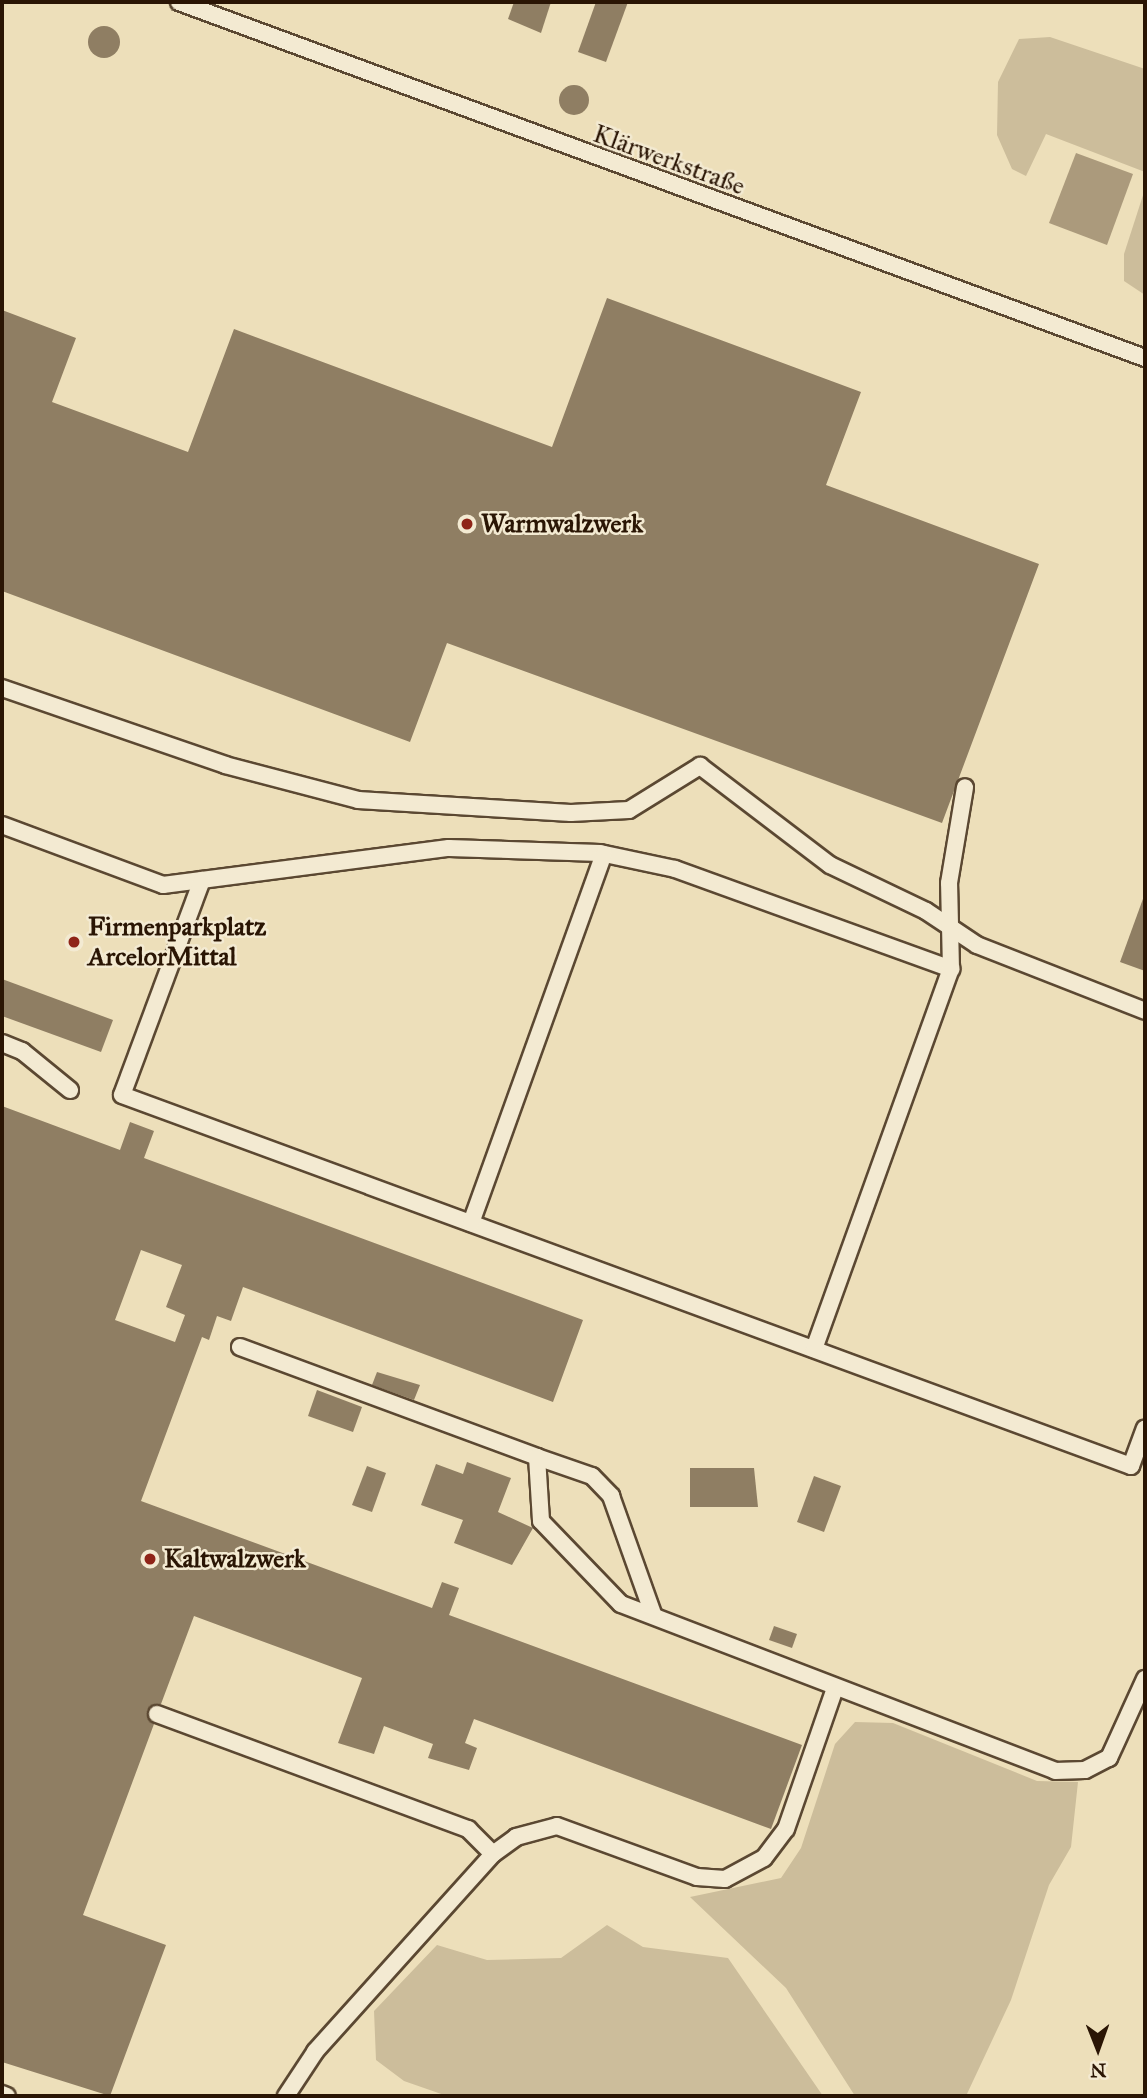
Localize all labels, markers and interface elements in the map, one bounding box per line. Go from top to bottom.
street label: Klärwerkstraße [589,118,749,202]
place label: Warmwalzwerk [481,508,643,540]
marker: Warmwalzwerk [459,516,475,532]
place label: Firmenparkplatz ArcelorMittal [88,911,266,972]
marker: Firmenparkplatz ArcelorMittal [66,934,82,950]
place label: Kaltwalzwerk [164,1543,306,1575]
marker: Kaltwalzwerk [142,1551,158,1567]
north arrow [1063,2014,1133,2084]
text: N [1090,2059,1107,2082]

